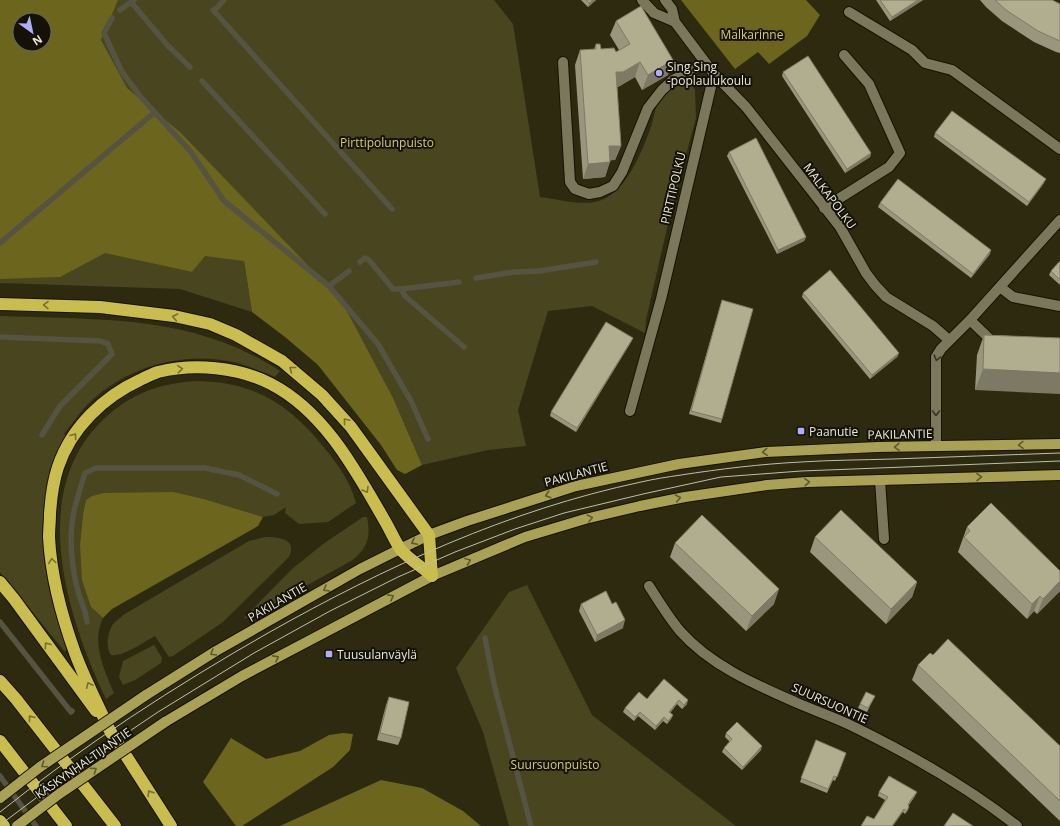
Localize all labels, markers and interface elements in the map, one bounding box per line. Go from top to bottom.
north arrow [12,12,52,52]
park label: Malkarinne [721,26,784,43]
text: N [30,32,46,50]
place label: Sing Sing -poplaulukoulu [667,58,751,89]
marker: Sing Sing -poplaulukoulu [654,68,664,78]
park label: Pirttipolunpuisto [340,134,434,151]
street label: PIRTTIPOLKU [656,150,690,226]
street label: MALKAPOLKU [800,160,860,232]
one-way arrow [43,301,49,310]
one-way arrow [172,313,178,321]
one-way arrow [934,355,942,362]
one-way arrow [177,364,183,373]
one-way arrow [290,367,297,374]
one-way arrow [932,410,940,416]
one-way arrow [343,418,350,426]
place label: Paanutie [809,423,859,440]
street label: PAKILANTIE [867,425,933,443]
marker: Paanutie [796,426,806,436]
one-way arrow [69,433,76,440]
one-way arrow [1018,441,1024,449]
one-way arrow [894,443,900,451]
one-way arrow [762,448,768,457]
street label: PAKILANTIE [542,457,610,491]
one-way arrow [976,473,982,481]
one-way arrow [804,478,810,486]
one-way arrow [362,486,369,493]
one-way arrow [544,490,551,499]
one-way arrow [675,495,681,503]
one-way arrow [587,514,594,523]
one-way arrow [411,537,419,545]
one-way arrow [464,557,471,565]
one-way arrow [48,558,57,564]
street label: PAKILANTIE [245,578,309,626]
one-way arrow [323,584,330,591]
one-way arrow [387,594,394,602]
one-way arrow [45,642,52,649]
place label: Tuusulanväylä [337,646,417,663]
one-way arrow [210,648,217,656]
marker: Tuusulanväylä [324,649,334,659]
one-way arrow [272,655,279,663]
street label: SUURSUONTIE [789,679,871,727]
one-way arrow [86,681,94,689]
one-way arrow [29,715,36,722]
street label: KÄSKYNHALTIJANTIE [32,723,134,803]
park label: Suursuonpuisto [511,756,599,773]
one-way arrow [41,760,48,768]
one-way arrow [89,768,96,775]
one-way arrow [147,790,154,797]

